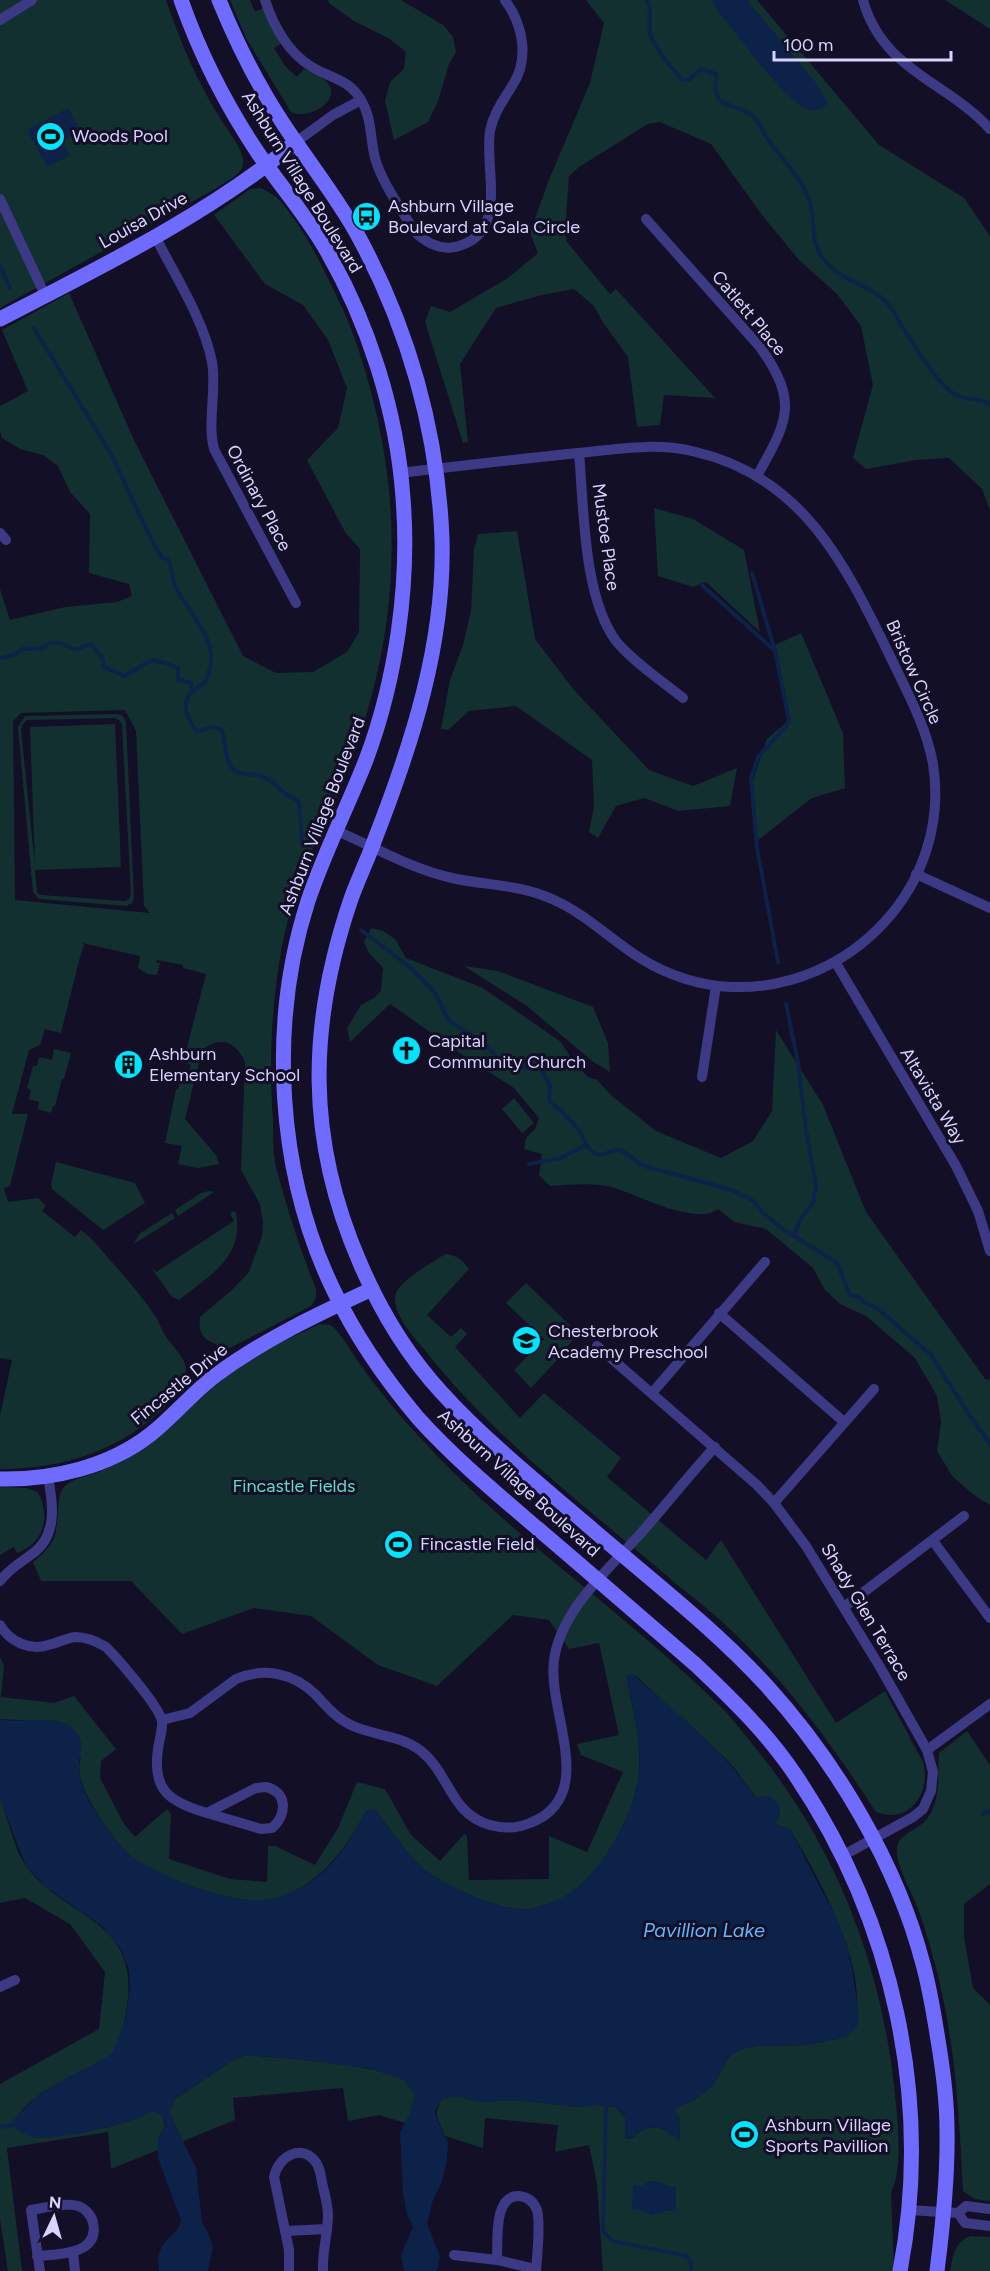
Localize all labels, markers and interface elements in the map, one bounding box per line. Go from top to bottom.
scale bar [774,24,951,62]
text: 100 m [783,34,833,56]
street label: Ashburn Village Boulevard [237,87,367,277]
sports icon: Woods Pool [35,120,67,152]
place label: Woods Pool [72,125,168,147]
street label: Louisa Drive [95,187,191,253]
place label: Ashburn Village Boulevard at Gala Circle [388,195,580,238]
bus stop icon: Ashburn Village Boulevard at Gala Circle [351,200,383,232]
street label: Catlett Place [707,266,791,360]
street label: Ordinary Place [222,441,296,555]
street label: Mustoe Place [588,482,624,592]
street label: Bristow Circle [881,616,947,728]
street label: Ashburn Village Boulevard [274,714,370,918]
place label: Capital Community Church [428,1030,586,1073]
church icon: Capital Community Church [391,1035,423,1067]
place label: Ashburn Elementary School [149,1043,300,1086]
street label: Altavista Way [895,1043,971,1149]
building icon: Ashburn Elementary School [112,1048,144,1080]
place label: Chesterbrook Academy Preschool [548,1320,708,1363]
school or university icon: Chesterbrook Academy Preschool [511,1325,543,1357]
street label: Fincastle Drive [126,1338,232,1430]
street label: Ashburn Village Boulevard [433,1404,605,1562]
park label: Fincastle Fields [232,1475,356,1497]
sports icon: Fincastle Field [383,1528,415,1560]
place label: Fincastle Field [420,1533,535,1555]
street label: Shady Glen Terrace [816,1539,916,1685]
water label: Pavillion Lake [643,1918,765,1942]
place label: Ashburn Village Sports Pavillion [765,2114,891,2157]
sports icon: Ashburn Village Sports Pavillion [728,2119,760,2151]
north arrow [24,2187,84,2247]
text: N [48,2193,62,2213]

